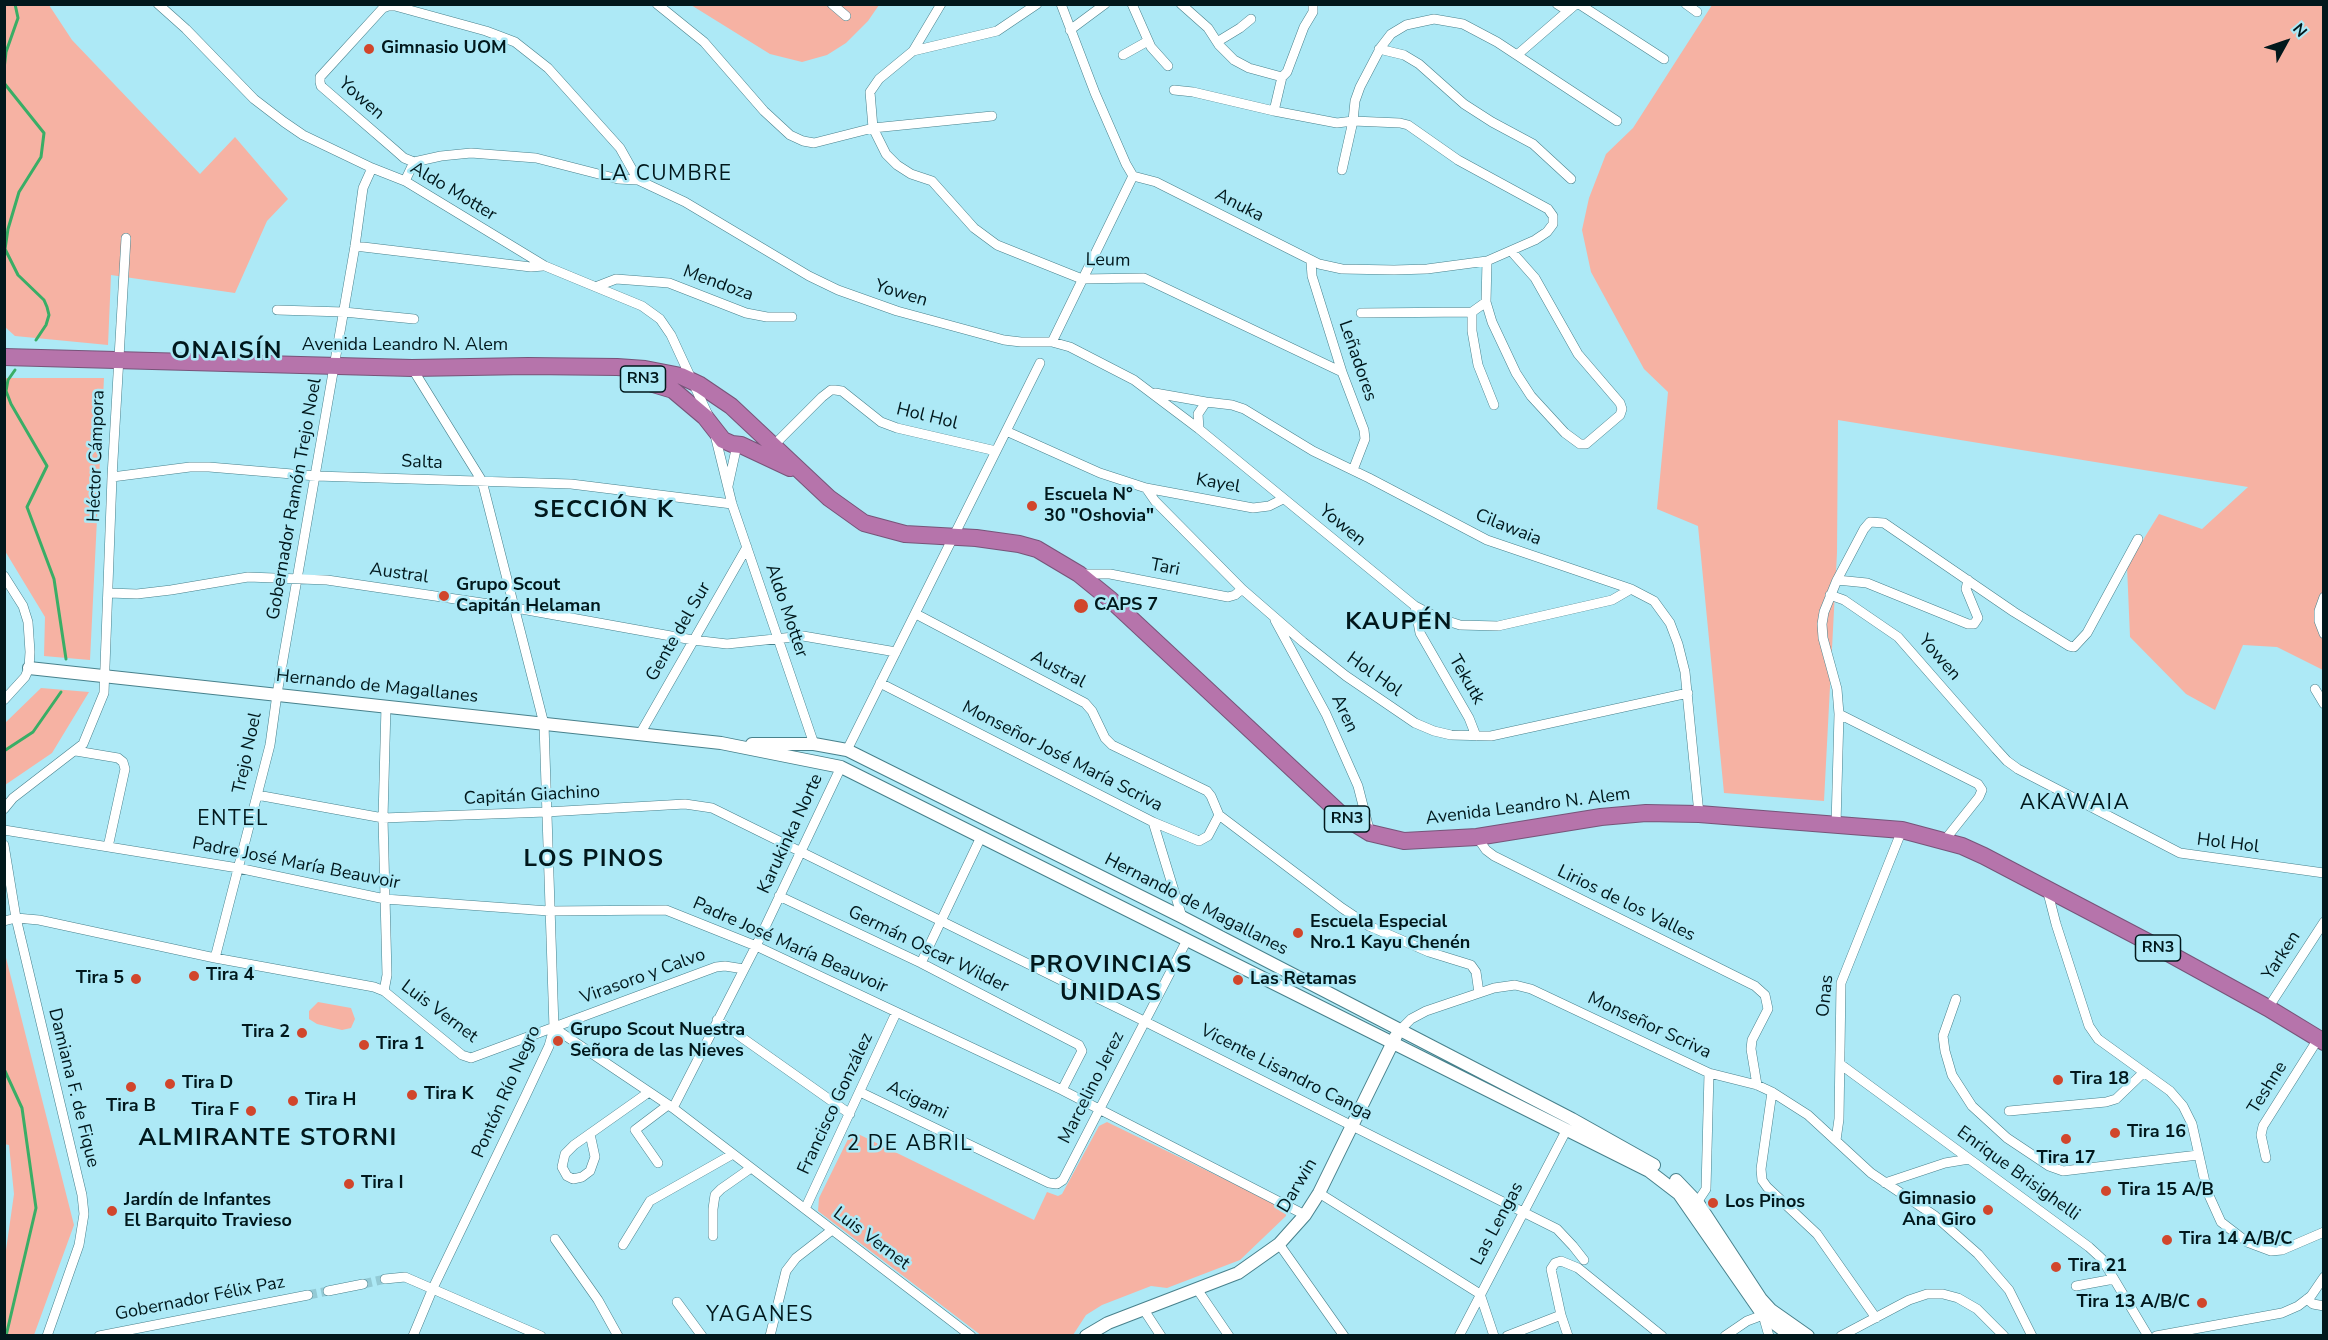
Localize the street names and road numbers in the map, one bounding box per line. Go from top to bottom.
street label: Yowen [334,73,388,125]
street label: Aldo Motter [406,158,500,226]
street label: Anuka [1211,185,1267,227]
street label: Leum [1085,250,1131,272]
street label: Mendoza [680,261,756,307]
street label: Yowen [872,276,930,312]
street label: Leñadores [1333,318,1381,404]
street label: Avenida Leandro N. Alem [302,335,508,357]
road number: RN3 [620,366,666,392]
street label: Gobernador Ramón Trejo Noel [263,376,327,622]
street label: Héctor Cámpora [84,390,110,522]
street label: Hol Hol [894,399,960,435]
street label: Salta [401,451,443,475]
street label: Kayel [1194,469,1242,499]
street label: Yowen [1314,501,1370,551]
street label: Cilawaia [1472,505,1544,551]
street label: Tari [1148,555,1182,581]
street label: Austral [368,559,430,589]
street label: Aldo Motter [760,562,812,660]
street label: Gente del Sur [642,579,716,685]
street label: Yowen [1913,631,1965,685]
street label: Austral [1027,647,1089,693]
street label: Hol Hol [1342,648,1406,702]
street label: Tekutk [1443,651,1489,709]
street label: Hernando de Magallanes [275,666,479,708]
street label: Aren [1326,692,1362,736]
street label: Monseñor José María Scriva [958,697,1166,817]
street label: Trejo Noel [229,710,267,796]
street label: Karukinka Norte [754,771,828,897]
street label: Capitán Giachino [463,782,601,810]
street label: Avenida Leandro N. Alem [1424,784,1632,830]
road number: RN3 [1324,806,1370,832]
street label: Hol Hol [2196,829,2260,859]
street label: Padre José María Beauvoir [190,833,402,895]
street label: Hernando de Magallanes [1101,849,1291,961]
street label: Lirios de los Valles [1553,861,1699,947]
street label: Padre José María Beauvoir [689,893,891,999]
street label: Germán Oscar Wilder [844,902,1012,998]
street label: Yarken [2258,928,2306,984]
road number: RN3 [2136,935,2180,961]
street label: Virasoro y Calvo [577,944,709,1010]
street label: Onas [1813,974,1839,1018]
street label: Luis Vernet [396,976,482,1048]
street label: Monseñor Scriva [1584,988,1714,1064]
street label: Damiana F. de Fique [43,1006,103,1170]
street label: Vicente Lisandro Canga [1196,1020,1376,1126]
street label: Pontón Río Negro [468,1022,546,1162]
street label: Marcelino Jerez [1054,1028,1130,1148]
street label: Francisco González [794,1030,878,1178]
street label: Teshne [2244,1058,2292,1118]
street label: Acigami [883,1077,951,1125]
street label: Enrique Brisighelli [1952,1122,2084,1226]
street label: Darwin [1273,1155,1323,1217]
street label: Las Lengas [1467,1179,1529,1269]
street label: Luis Vernet [828,1203,914,1275]
street label: Gobernador Félix Paz [113,1272,287,1326]

